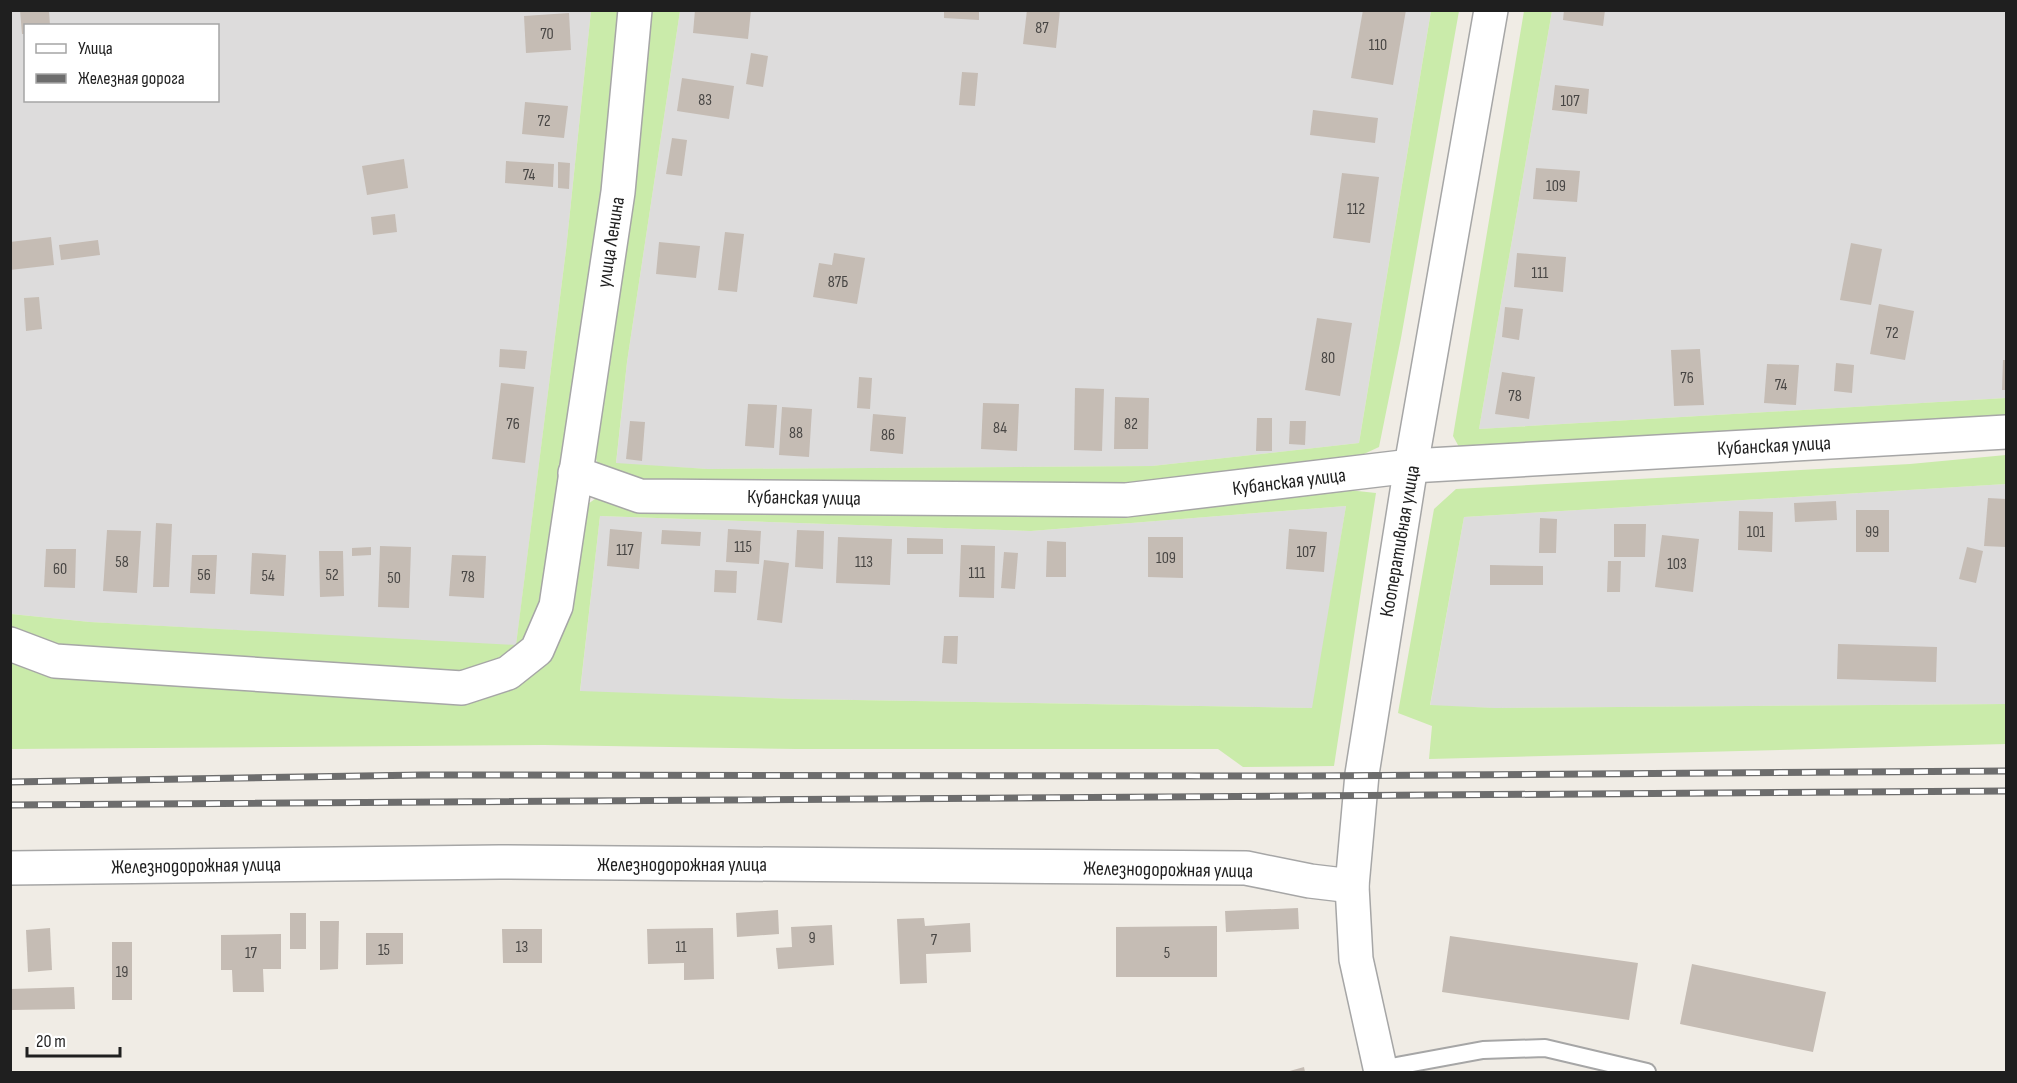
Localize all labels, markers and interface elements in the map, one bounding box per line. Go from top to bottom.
house number: 87 [1035,19,1049,38]
legend [24,24,219,102]
house number: 70 [540,25,554,44]
house number: 110 [1369,36,1387,55]
text: Улица [78,38,113,59]
text: Железная дорога [78,68,185,89]
house number: 83 [698,91,712,110]
house number: 107 [1560,92,1580,111]
house number: 72 [538,112,550,131]
house number: 74 [523,166,535,185]
house number: 109 [1546,177,1566,196]
street label: улица Ленина [592,195,630,289]
house number: 112 [1347,200,1365,219]
house number: 111 [1532,264,1549,283]
house number: 87Б [828,273,848,292]
house number: 72 [1886,324,1898,343]
house number: 80 [1321,349,1335,368]
house number: 76 [1680,369,1694,388]
house number: 74 [1775,376,1787,395]
house number: 78 [1508,387,1522,406]
house number: 76 [506,415,520,434]
house number: 82 [1124,415,1138,434]
house number: 84 [993,419,1007,438]
house number: 88 [789,424,803,443]
house number: 86 [881,426,895,445]
street label: Кубанская улица [1717,431,1832,461]
street label: Кубанская улица [1231,463,1347,501]
street label: Кооперативная улица [1375,463,1425,619]
street label: Кубанская улица [747,485,861,511]
house number: 101 [1747,523,1766,542]
house number: 99 [1865,523,1879,542]
house number: 115 [734,538,752,557]
house number: 117 [616,541,634,560]
house number: 107 [1296,543,1316,562]
house number: 109 [1156,549,1176,568]
house number: 58 [115,553,129,572]
house number: 113 [855,553,873,572]
house number: 103 [1667,555,1687,574]
house number: 60 [53,560,67,579]
house number: 111 [969,564,986,583]
house number: 56 [197,566,211,585]
house number: 52 [325,566,339,585]
house number: 54 [261,567,275,586]
house number: 78 [461,568,475,587]
house number: 50 [387,569,401,588]
street label: Железнодорожная улица [111,853,281,879]
street label: Железнодорожная улица [597,853,767,877]
street label: Железнодорожная улица [1083,857,1253,883]
house number: 9 [808,929,816,948]
house number: 7 [931,931,938,950]
house number: 13 [516,938,528,957]
house number: 11 [675,938,687,957]
house number: 15 [378,941,390,960]
house number: 17 [245,944,258,963]
house number: 5 [1164,944,1170,963]
house number: 19 [116,963,128,982]
scale bar [27,1020,120,1058]
text: 20 m [36,1031,66,1052]

